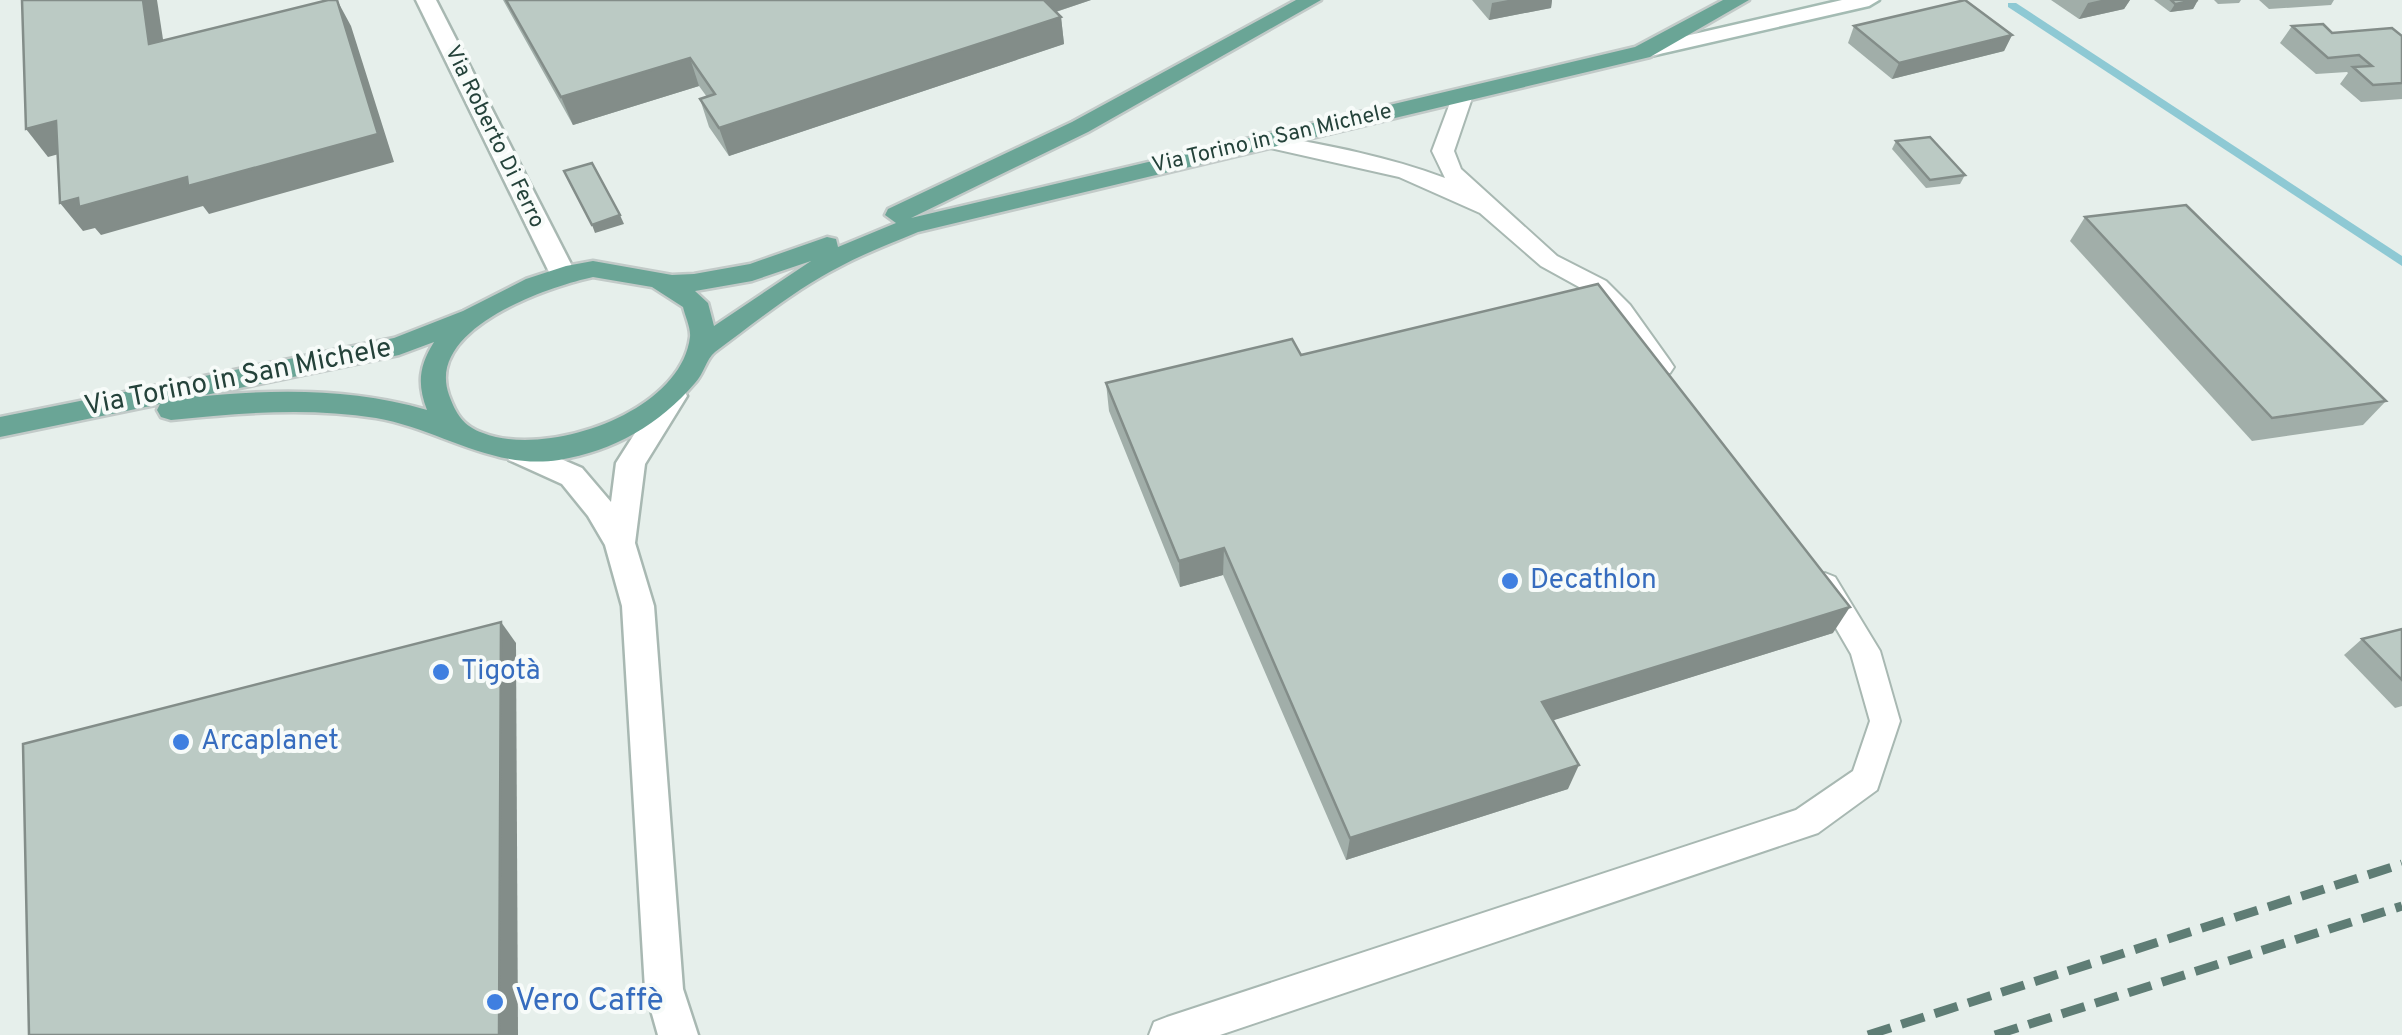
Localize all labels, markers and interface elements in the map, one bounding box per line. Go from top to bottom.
street label: Via Roberto Di Ferro [438,41,550,233]
street label: Via Torino in San Michele [1150,98,1394,180]
street label: Via Torino in San Michele [81,331,395,425]
place label: Decathlon [1530,563,1657,599]
marker: Decathlon [1499,570,1521,592]
place label: Tigotà [461,654,540,690]
marker: Tigotà [430,661,452,683]
place label: Arcaplanet [201,724,339,760]
marker: Arcaplanet [170,731,192,753]
place label: Vero Caffè [515,982,664,1022]
marker: Vero Caffè [484,991,506,1013]

